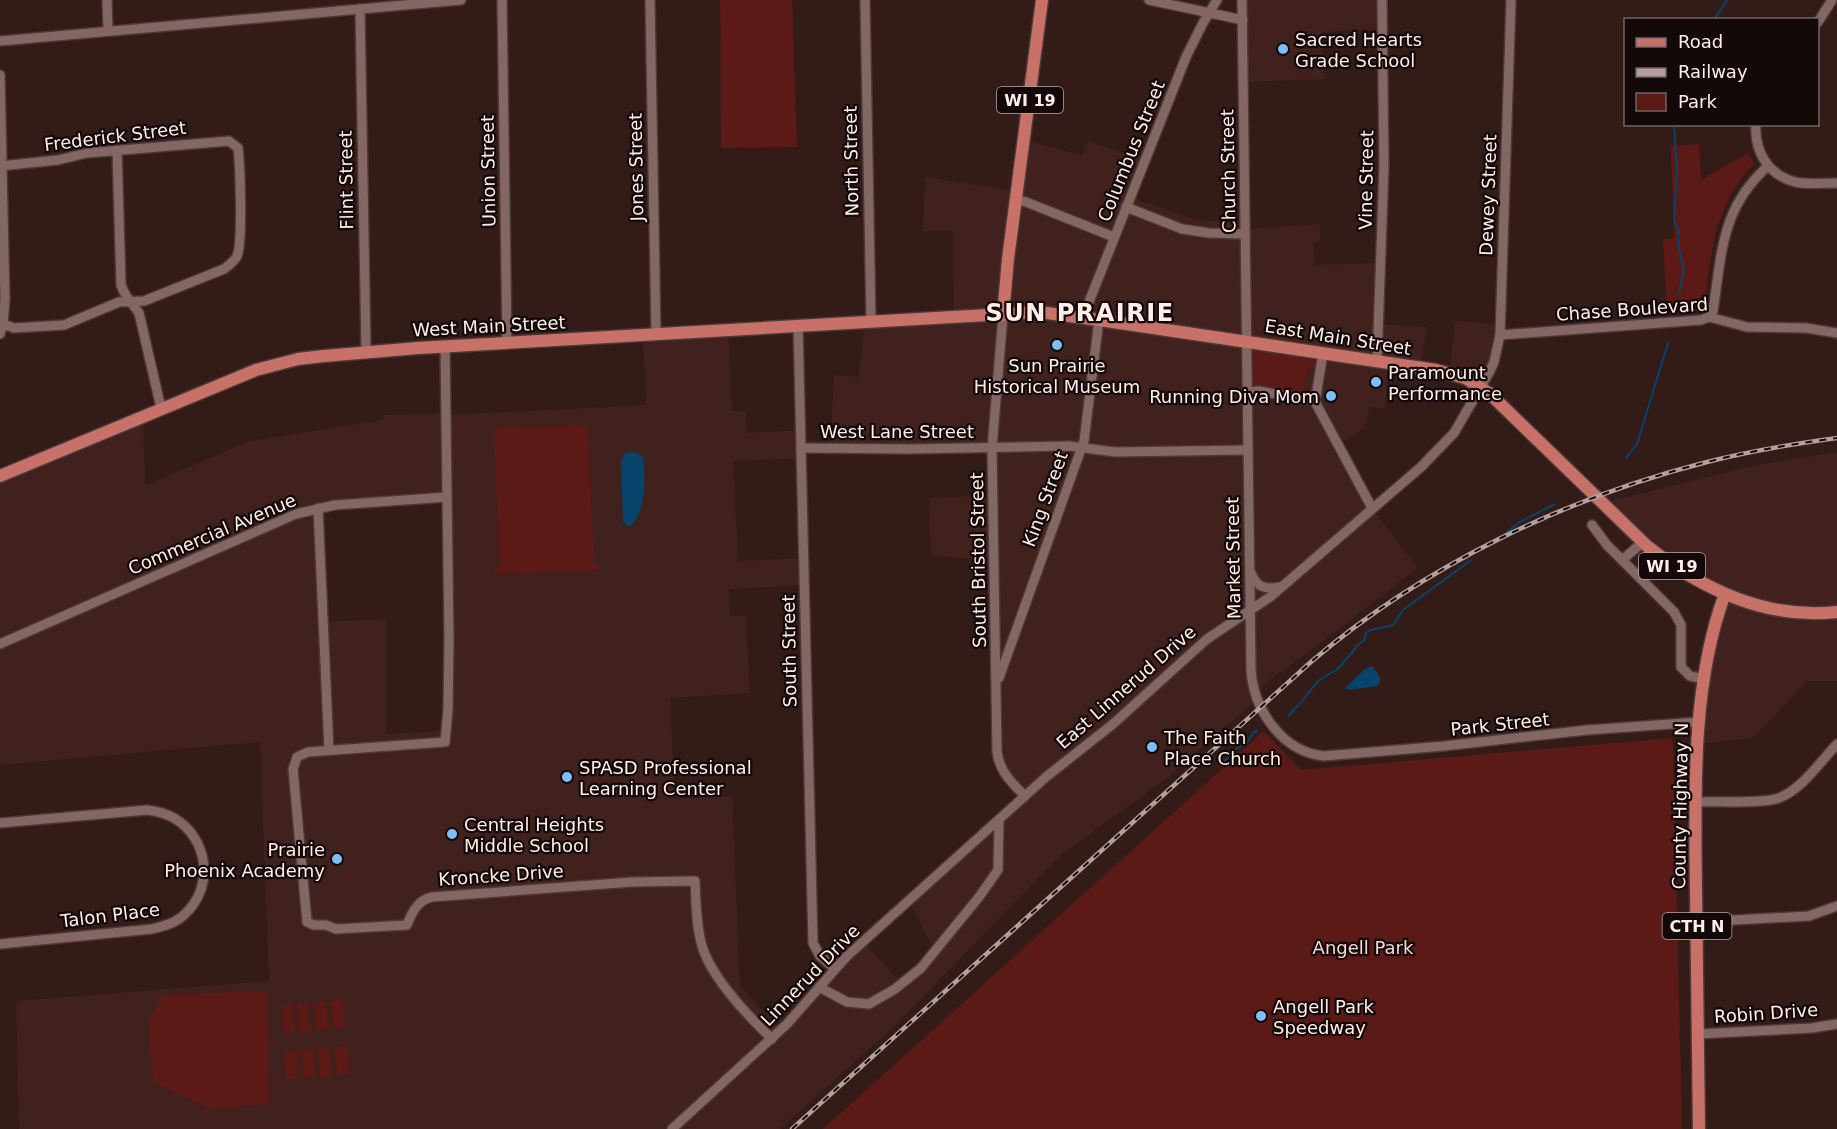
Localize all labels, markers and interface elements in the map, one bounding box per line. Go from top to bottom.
legend [1624,18,1819,126]
place label: Sacred Hearts Grade School [1295,29,1422,71]
text: Road [1678,31,1723,52]
marker: Sacred Hearts Grade School [1276,42,1290,56]
text: Railway [1678,61,1748,82]
street label: Columbus Street [1093,77,1169,225]
road number: WI 19 [997,87,1063,113]
text: Park [1678,91,1717,112]
street label: North Street [840,105,862,217]
street label: Church Street [1216,109,1240,233]
street label: Jones Street [625,113,647,222]
street label: Union Street [477,115,499,227]
street label: Frederick Street [43,117,187,155]
street label: Flint Street [335,130,357,230]
street label: Vine Street [1355,130,1377,230]
street label: Dewey Street [1475,134,1501,256]
street label: Chase Boulevard [1555,293,1709,325]
district label: SUN PRAIRIE [985,299,1175,327]
street label: West Main Street [412,312,566,340]
street label: East Main Street [1263,315,1413,359]
marker: Sun Prairie Historical Museum [1050,338,1064,352]
place label: Sun Prairie Historical Museum [974,355,1140,397]
place label: Paramount Performance [1388,362,1502,404]
marker: Paramount Performance [1369,375,1383,389]
place label: Running Diva Mom [1149,386,1319,407]
marker: Running Diva Mom [1324,389,1338,403]
street label: West Lane Street [820,421,974,442]
street label: King Street [1018,448,1072,550]
street label: South Bristol Street [966,472,990,648]
street label: Commercial Avenue [125,489,299,579]
street label: Market Street [1221,497,1245,619]
road number: WI 19 [1639,553,1705,579]
street label: South Street [778,594,800,708]
street label: East Linnerud Drive [1052,621,1200,753]
street label: Park Street [1450,708,1550,740]
street label: County Highway N [1668,722,1692,890]
place label: The Faith Place Church [1163,727,1281,769]
marker: The Faith Place Church [1145,740,1159,754]
place label: SPASD Professional Learning Center [579,757,752,799]
marker: SPASD Professional Learning Center [560,770,574,784]
place label: Central Heights Middle School [464,814,604,856]
marker: Central Heights Middle School [445,827,459,841]
place label: Prairie Phoenix Academy [164,839,325,881]
marker: Prairie Phoenix Academy [330,852,344,866]
street label: Kroncke Drive [438,860,564,890]
street label: Talon Place [58,898,161,932]
road number: CTH N [1662,913,1732,939]
street label: Linnerud Drive [756,920,864,1030]
park label: Angell Park [1313,937,1414,958]
place label: Angell Park Speedway [1273,996,1374,1038]
street label: Robin Drive [1713,999,1819,1027]
marker: Angell Park Speedway [1254,1009,1268,1023]

